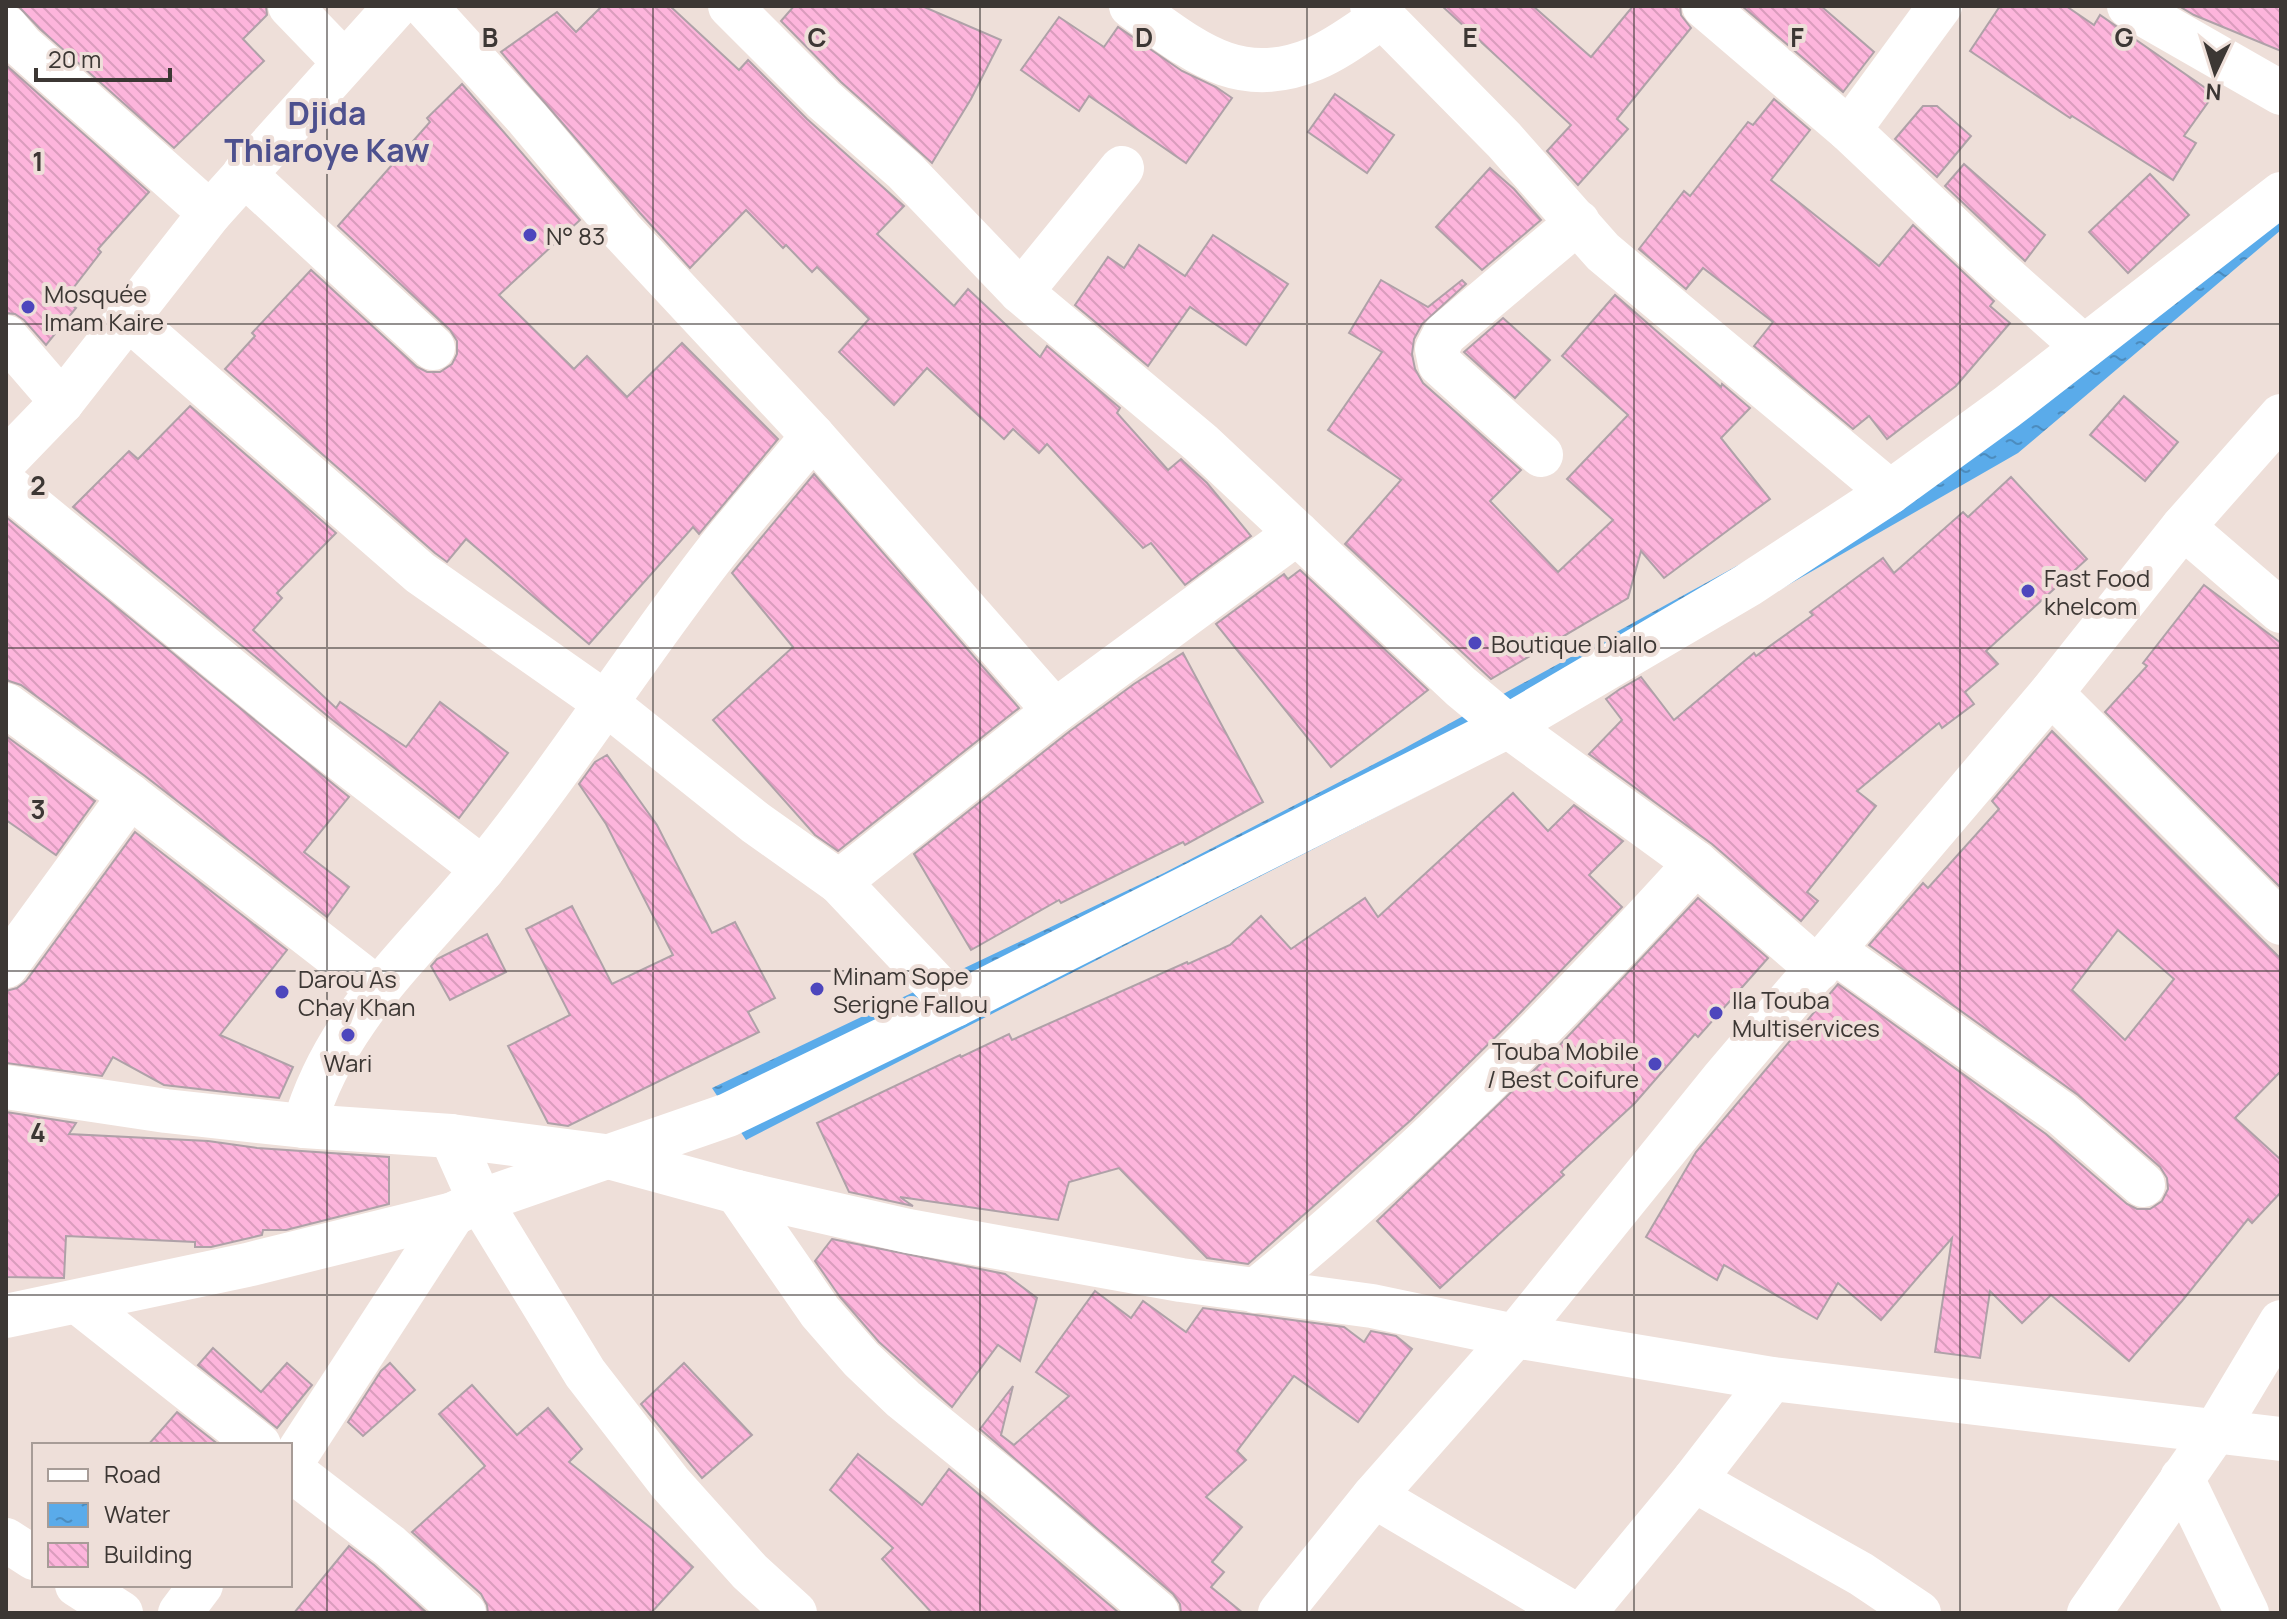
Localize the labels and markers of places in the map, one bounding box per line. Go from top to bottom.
place label: N° 83 [546,219,605,252]
marker: N° 83 [521,226,539,244]
place label: Mosquée Imam Kaire [44,277,164,338]
marker: Mosquée Imam Kaire [19,298,37,316]
place label: Fast Food khelcom [2044,561,2150,622]
marker: Fast Food khelcom [2019,582,2037,600]
place label: Boutique Diallo [1491,627,1657,660]
marker: Boutique Diallo [1466,634,1484,652]
place label: Minam Sope Serigne Fallou [833,959,988,1020]
place label: Darou As Chay Khan [298,962,416,1023]
marker: Minam Sope Serigne Fallou [808,980,826,998]
marker: Darou As Chay Khan [273,983,291,1001]
place label: Ila Touba Multiservices [1732,983,1880,1044]
marker: Ila Touba Multiservices [1707,1004,1725,1022]
marker: Wari [339,1026,357,1044]
place label: Touba Mobile / Best Coifure [1487,1034,1639,1095]
place label: Wari [324,1046,372,1079]
marker: Touba Mobile / Best Coifure [1646,1055,1664,1073]

